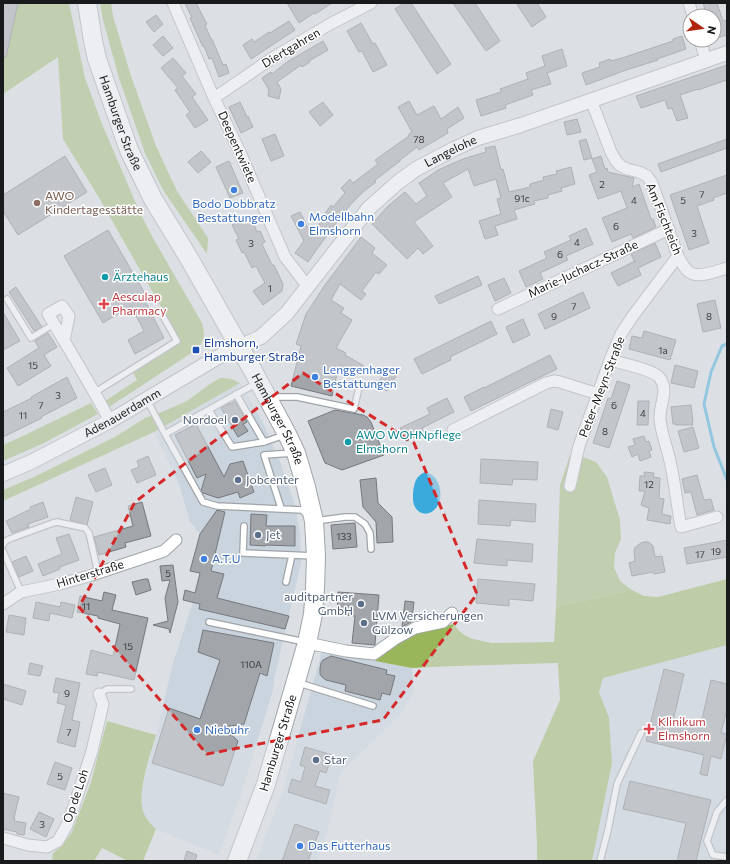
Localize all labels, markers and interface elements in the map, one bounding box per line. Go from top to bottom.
north arrow [682,8,722,48]
street label: Diertgahren [259,24,322,70]
text: N [705,25,719,36]
street label: Hamburger Straße [97,73,146,172]
street label: Deepentwiete [216,109,260,185]
street label: Langelohe [422,132,478,169]
house number: 78 [413,133,425,145]
house number: 2 [599,178,605,190]
street label: Am Fischteich [644,181,686,257]
marker: Bodo Dobbratz Bestattungen [229,185,239,195]
place label: AWO Kindertagesstätte [45,188,143,216]
house number: 7 [699,188,705,200]
house number: 91c [514,192,530,204]
house number: 4 [631,194,637,206]
house number: 5 [680,194,686,206]
place label: Bodo Dobbratz Bestattungen [192,196,276,224]
marker: AWO Kindertagesstätte [32,198,42,208]
place label: Modellbahn Elmshorn [309,209,374,237]
marker: Modellbahn Elmshorn [296,219,306,229]
house number: 6 [613,220,619,232]
house number: 3 [691,227,697,239]
street label: Marie-Juchacz-Straße [525,236,640,301]
house number: 4 [574,236,580,248]
house number: 3 [248,237,254,249]
house number: 6 [557,248,563,260]
place label: Ärztehaus [113,269,169,283]
marker: Ärztehaus [100,272,110,282]
house number: 1 [268,282,272,294]
place label: Aesculap Pharmacy [112,289,166,317]
marker: Aesculap Pharmacy [99,299,109,309]
house number: 7 [571,300,577,312]
house number: 9 [551,310,557,322]
house number: 8 [706,310,712,322]
street label: Peter-Meyn-Straße [575,334,627,439]
place label: Elmshorn, Hamburger Straße [204,335,305,363]
house number: 1a [658,344,668,356]
marker: Elmshorn, Hamburger Straße [191,345,201,355]
house number: 15 [28,359,38,371]
place label: Lenggenhager Bestattungen [323,362,400,390]
street label: Hamburger Straße [250,370,307,466]
marker: Lenggenhager Bestattungen [310,372,320,382]
street label: Adenauerdamm [81,385,163,440]
house number: 3 [55,389,61,401]
house number: 7 [38,399,44,411]
house number: 6 [611,399,617,411]
house number: 4 [640,407,646,419]
house number: 11 [19,409,27,421]
place label: Nordoel [183,412,227,426]
marker: Nordoel [230,415,240,425]
house number: 8 [602,425,608,437]
place label: AWO WOHNpflege Elmshorn [356,427,461,455]
marker: AWO WOHNpflege Elmshorn [343,437,353,447]
place label: Jobcenter [246,472,299,487]
marker: Jobcenter [233,475,243,485]
house number: 12 [644,478,654,490]
place label: Jet [266,527,281,542]
marker: Jet [253,530,263,540]
house number: 133 [336,530,352,542]
house number: 19 [711,545,721,557]
house number: 17 [695,548,705,560]
place label: A.T.U [212,551,240,565]
marker: A.T.U [199,554,209,564]
street label: Hinterstraße [54,556,125,590]
house number: 5 [165,567,171,579]
place label: auditpartner GmbH [284,589,353,617]
marker: auditpartner GmbH [356,599,366,609]
house number: 11 [82,600,90,612]
place label: LVM Versicherungen Gülzow [372,608,483,636]
marker: LVM Versicherungen Gülzow [359,618,369,628]
house number: 15 [123,640,133,652]
house number: 110A [240,658,262,670]
house number: 9 [64,687,70,699]
street label: Hamburger Straße [256,693,298,793]
place label: Klinikum Elmshorn [658,714,710,742]
place label: Niebuhr [205,722,249,736]
marker: Klinikum Elmshorn [643,723,655,735]
marker: Niebuhr [192,725,202,735]
house number: 7 [66,726,72,738]
place label: Star [324,752,347,766]
marker: Star [311,755,321,765]
street label: Op de Loh [59,767,91,824]
house number: 5 [57,770,63,782]
house number: 3 [39,818,45,830]
place label: Das Futterhaus [308,838,390,852]
marker: Das Futterhaus [295,841,305,851]

